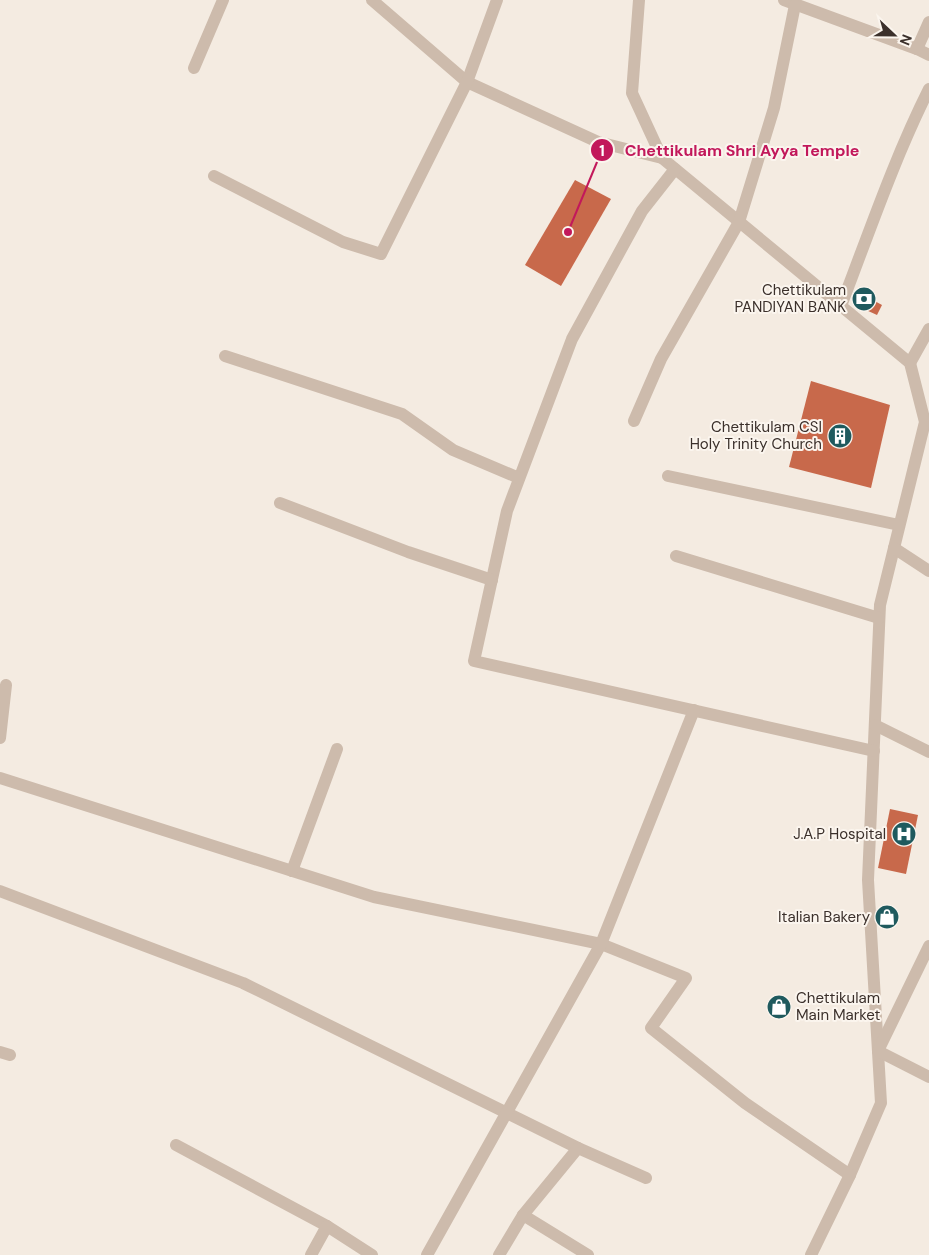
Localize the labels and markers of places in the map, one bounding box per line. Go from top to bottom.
callout: Chettikulam Shri Ayya Temple [589,135,869,166]
place label: Chettikulam PANDIYAN BANK [735,280,846,317]
bank icon: Chettikulam PANDIYAN BANK [851,286,877,312]
place label: Chettikulam CSI Holy Trinity Church [690,417,822,454]
building icon: Chettikulam CSI Holy Trinity Church [827,423,853,449]
hospital icon: J.A.P Hospital [891,821,917,847]
place label: J.A.P Hospital [793,824,886,844]
shop icon: Italian Bakery [874,904,900,930]
place label: Italian Bakery [778,907,871,927]
place label: Chettikulam Main Market [796,988,881,1025]
shop icon: Chettikulam Main Market [766,994,792,1020]

